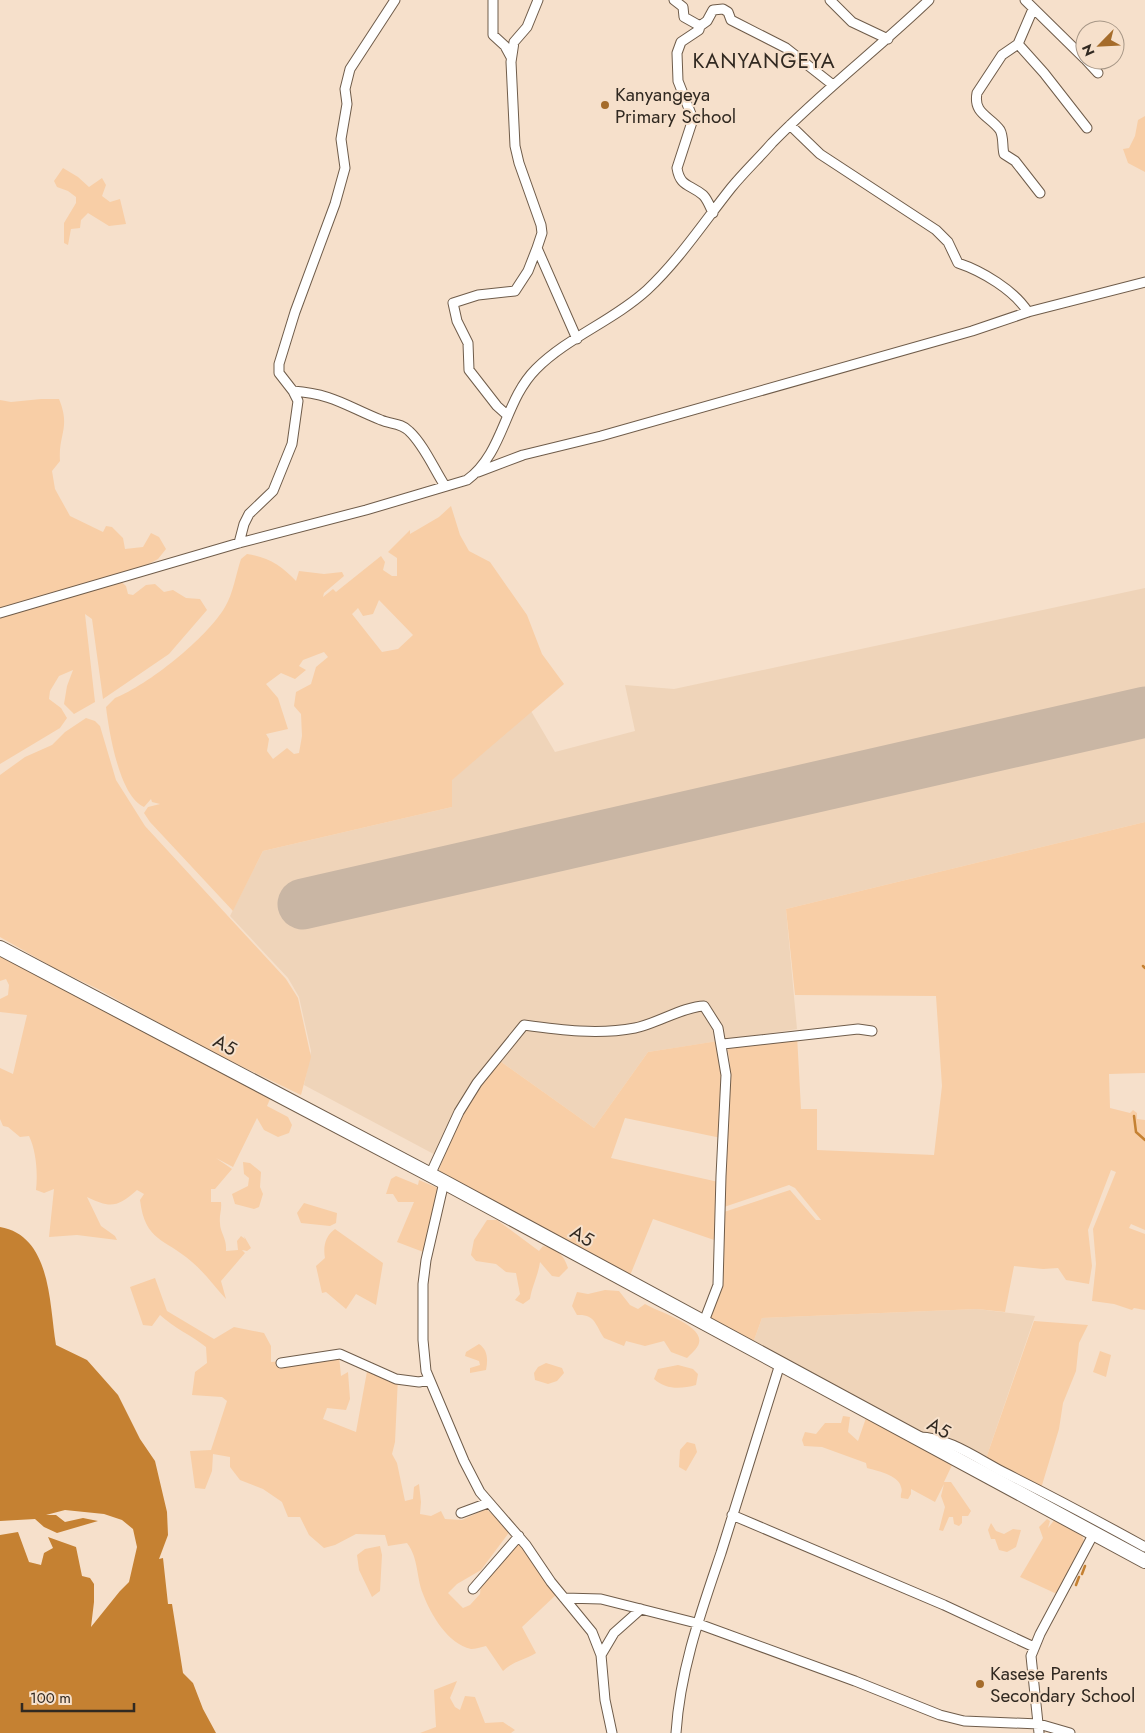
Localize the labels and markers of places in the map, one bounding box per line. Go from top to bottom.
place label: Kanyangeya Primary School [615,81,736,130]
marker: Kanyangeya Primary School [599,99,611,111]
place label: Kasese Parents Secondary School [990,1660,1135,1709]
marker: Kasese Parents Secondary School [974,1678,986,1690]

